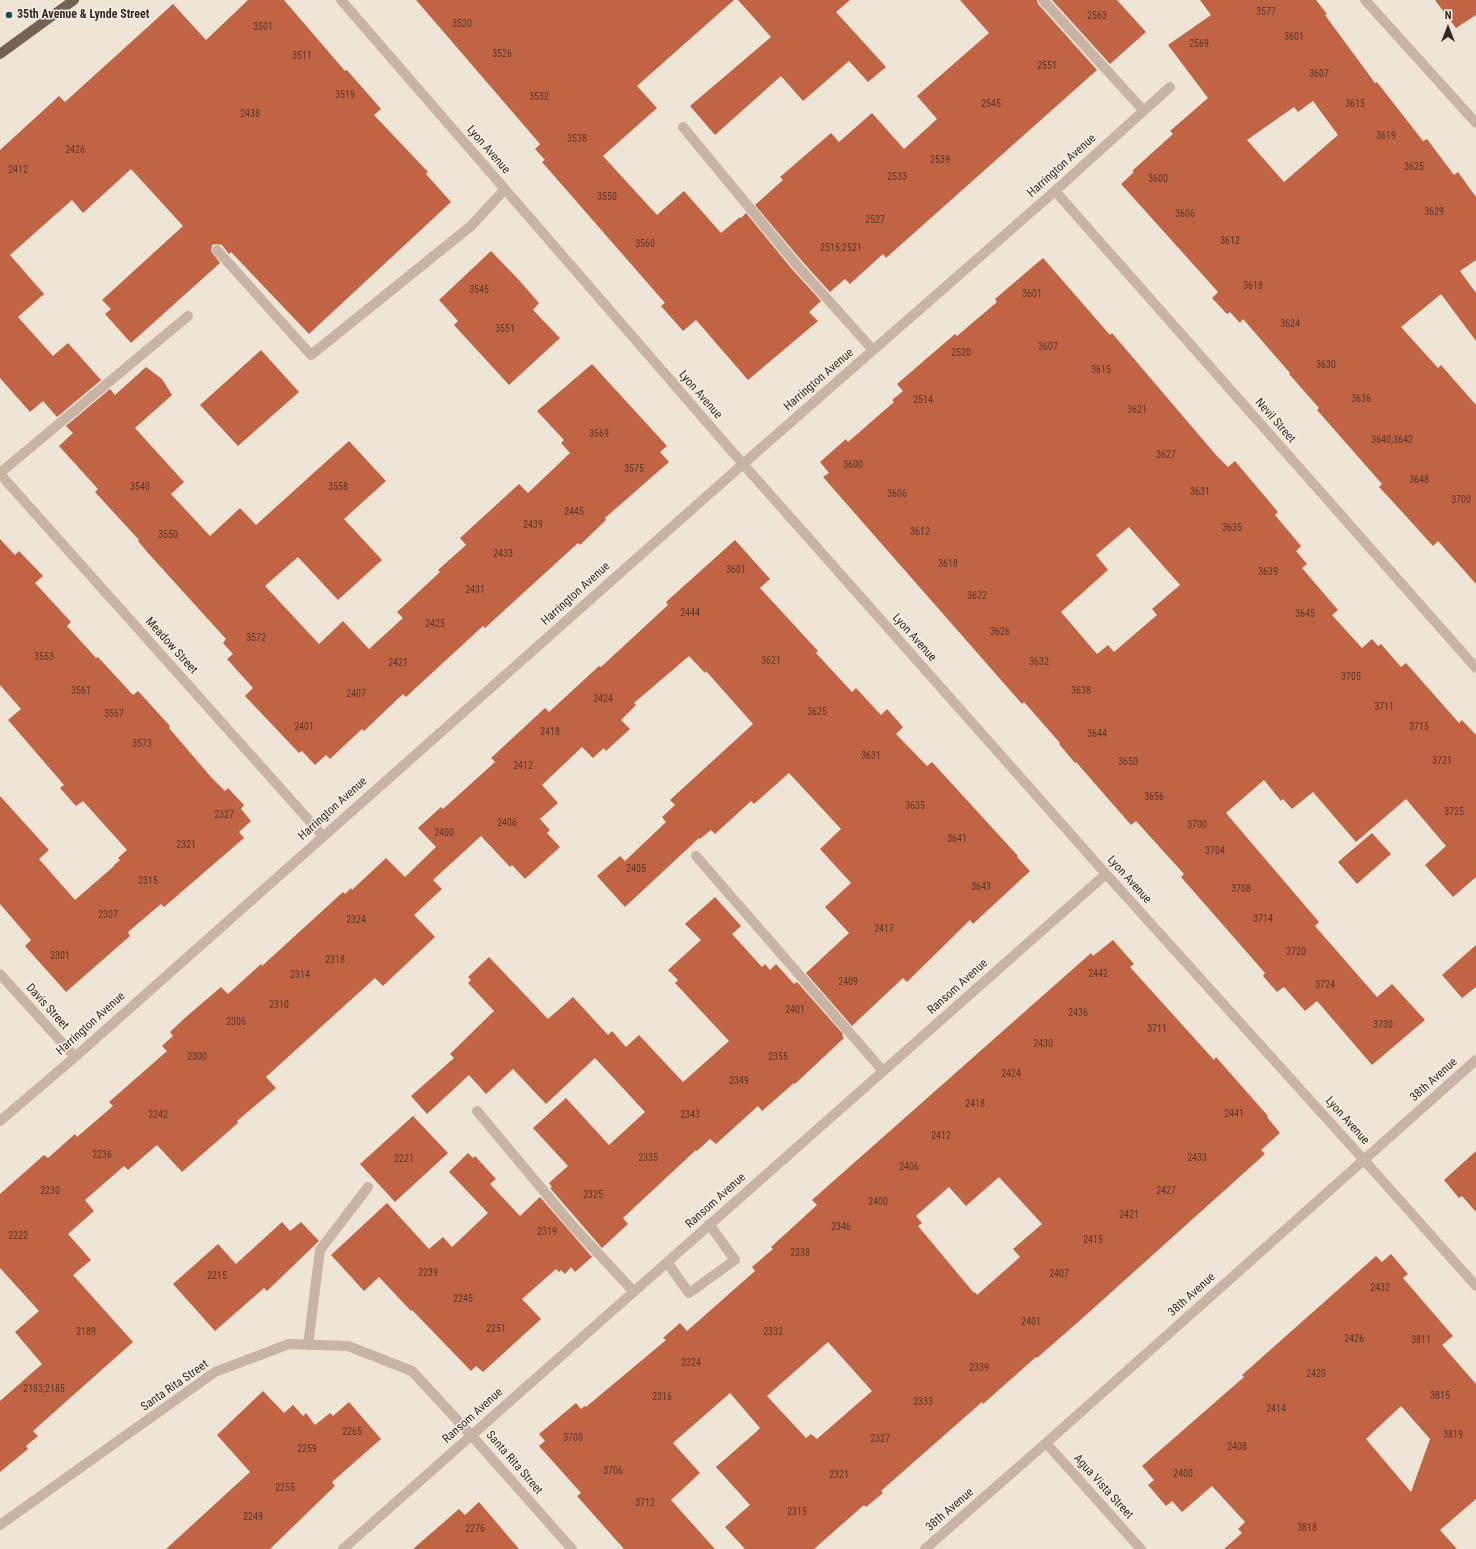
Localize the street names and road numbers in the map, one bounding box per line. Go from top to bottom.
street label: Lyon Avenue [463,123,513,177]
street label: Harrington Avenue [1025,131,1099,201]
street label: Harrington Avenue [781,346,857,414]
street label: Lyon Avenue [675,368,725,422]
street label: Nevil Street [1252,396,1298,446]
street label: Harrington Avenue [539,559,613,629]
street label: Lyon Avenue [889,611,939,665]
street label: Meadow Street [142,615,200,677]
street label: Harrington Avenue [296,774,370,844]
street label: Lyon Avenue [1104,853,1154,907]
street label: Ransom Avenue [925,956,991,1018]
street label: Davis Street [23,981,71,1033]
street label: Harrington Avenue [54,989,128,1059]
street label: 38th Avenue [1407,1055,1461,1105]
street label: Lyon Avenue [1322,1094,1372,1148]
street label: Ransom Avenue [683,1170,749,1232]
street label: 38th Avenue [1165,1270,1219,1320]
street label: Santa Rita Street [138,1357,212,1415]
street label: Ransom Avenue [440,1385,506,1447]
street label: Santa Rita Street [483,1428,545,1498]
street label: Agua Vista Street [1070,1452,1136,1522]
street label: 38th Avenue [923,1485,977,1535]

